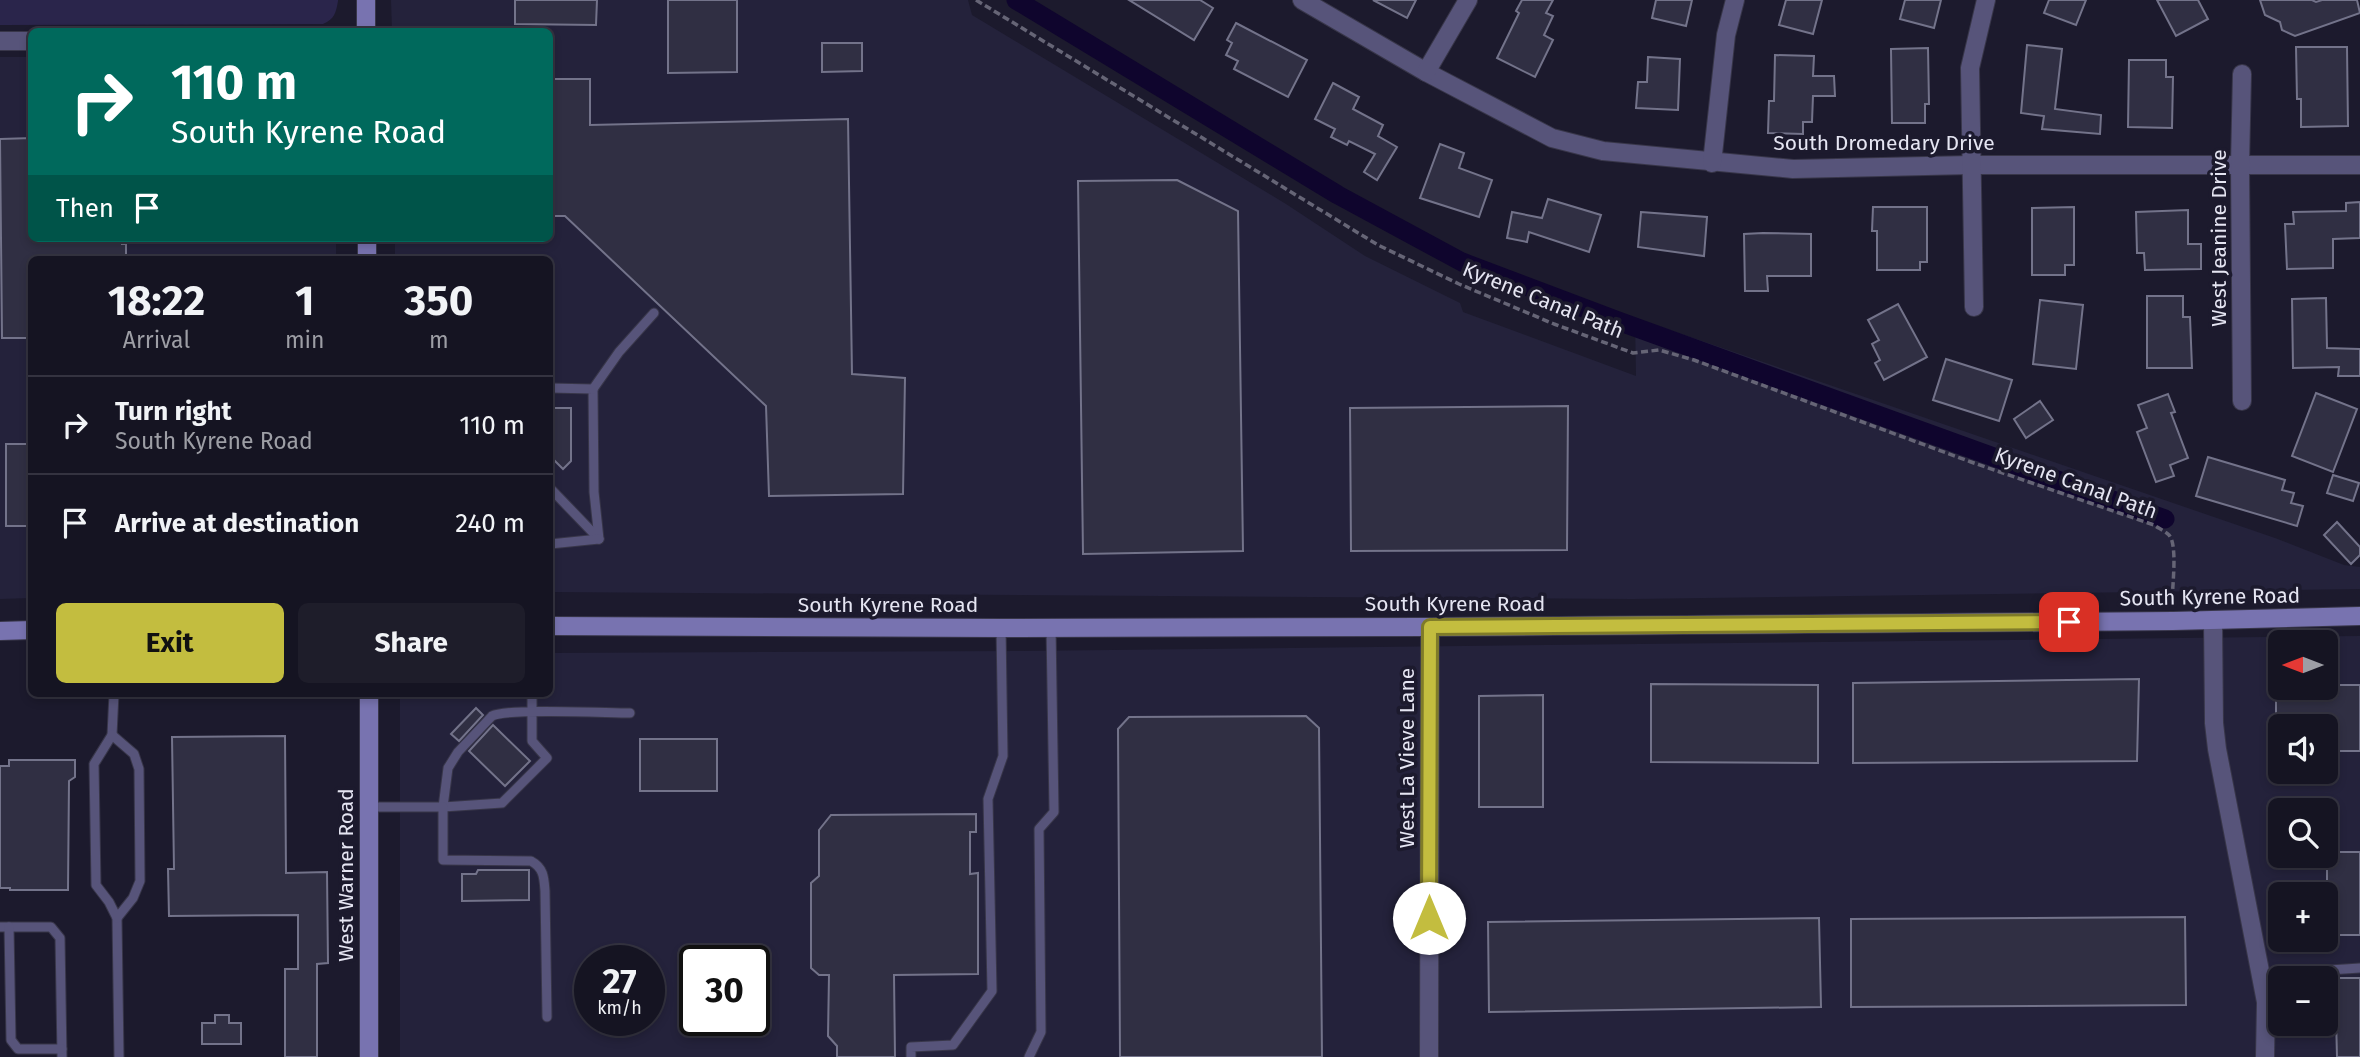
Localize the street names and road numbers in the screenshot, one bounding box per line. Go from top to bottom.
street label: South Dromedary Drive [1773,130,1995,156]
street label: West Jeanine Drive [2206,149,2232,327]
street label: Kyrene Canal Path [1459,256,1627,344]
street label: Kyrene Canal Path [1991,441,2161,525]
street label: South Kyrene Road [2120,582,2300,612]
street label: South Kyrene Road [1365,591,1545,617]
street label: South Kyrene Road [798,592,978,618]
street label: West La Vieve Lane [1394,668,1420,848]
street label: West Warner Road [333,788,359,962]

